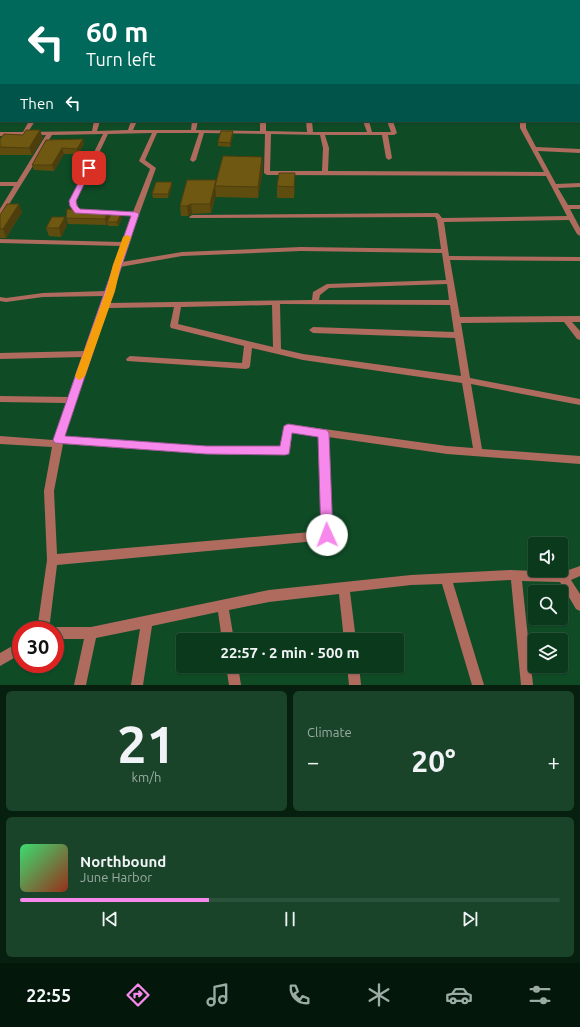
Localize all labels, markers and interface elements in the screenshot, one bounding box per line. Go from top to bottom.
icon: left [20,16,72,68]
text: 60 m [86,16,148,47]
text: Turn left [86,49,156,69]
icon: left [62,92,84,114]
text: Then [20,95,54,112]
pin [72,151,106,185]
icon: arrive [78,157,100,179]
position arrow [306,514,348,556]
map controls [528,537,568,673]
button: sound [528,537,568,577]
button: search [528,585,568,625]
speed limit sign: 30 [12,621,64,673]
button: layers [528,633,568,673]
text: 22:57 · 2 min · 500 m [221,644,359,661]
text: 21 [117,715,176,773]
text: Climate [307,725,352,739]
text: 20° [411,744,456,778]
text: − [307,749,319,774]
text: + [548,749,560,774]
text: km/h [131,770,162,784]
text: Northbound [80,853,166,870]
text: June Harbor [80,870,152,884]
icon: previous [99,908,121,930]
icon: pause [279,908,301,930]
icon: next [459,908,481,930]
icon: directions [124,981,152,1009]
icon: music [204,981,232,1009]
icon: phone [285,981,313,1009]
icon: climate [365,981,393,1009]
icon: car [445,981,473,1009]
icon: filters [526,981,554,1009]
text: 22:55 [26,985,71,1005]

